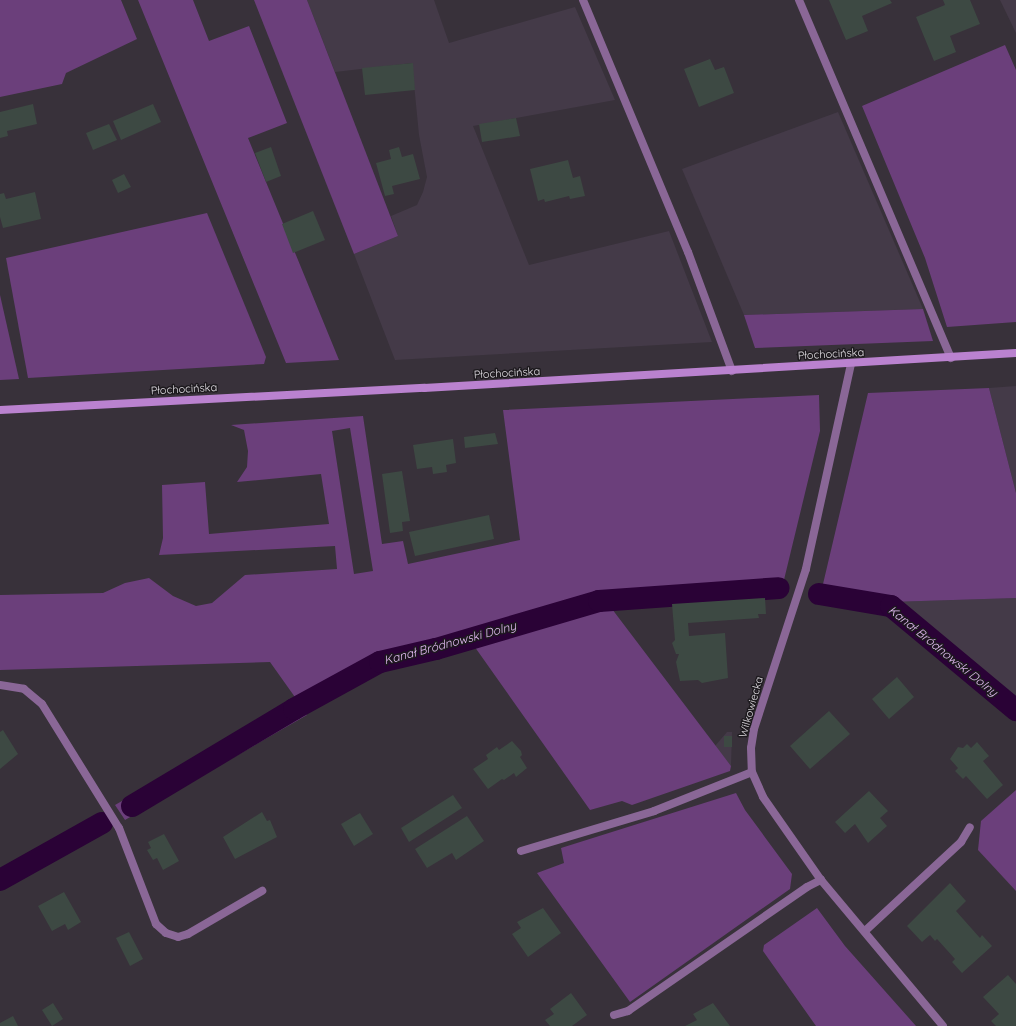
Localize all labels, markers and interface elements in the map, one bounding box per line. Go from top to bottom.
street label: Płochocińska [797,346,865,362]
street label: Płochocińska [473,365,541,381]
street label: Płochocińska [150,381,218,397]
water label: Kanał Bródnowski Dolny [886,603,1000,699]
water label: Kanał Bródnowski Dolny [382,618,518,668]
street label: Wilkowiecka [736,675,766,739]

